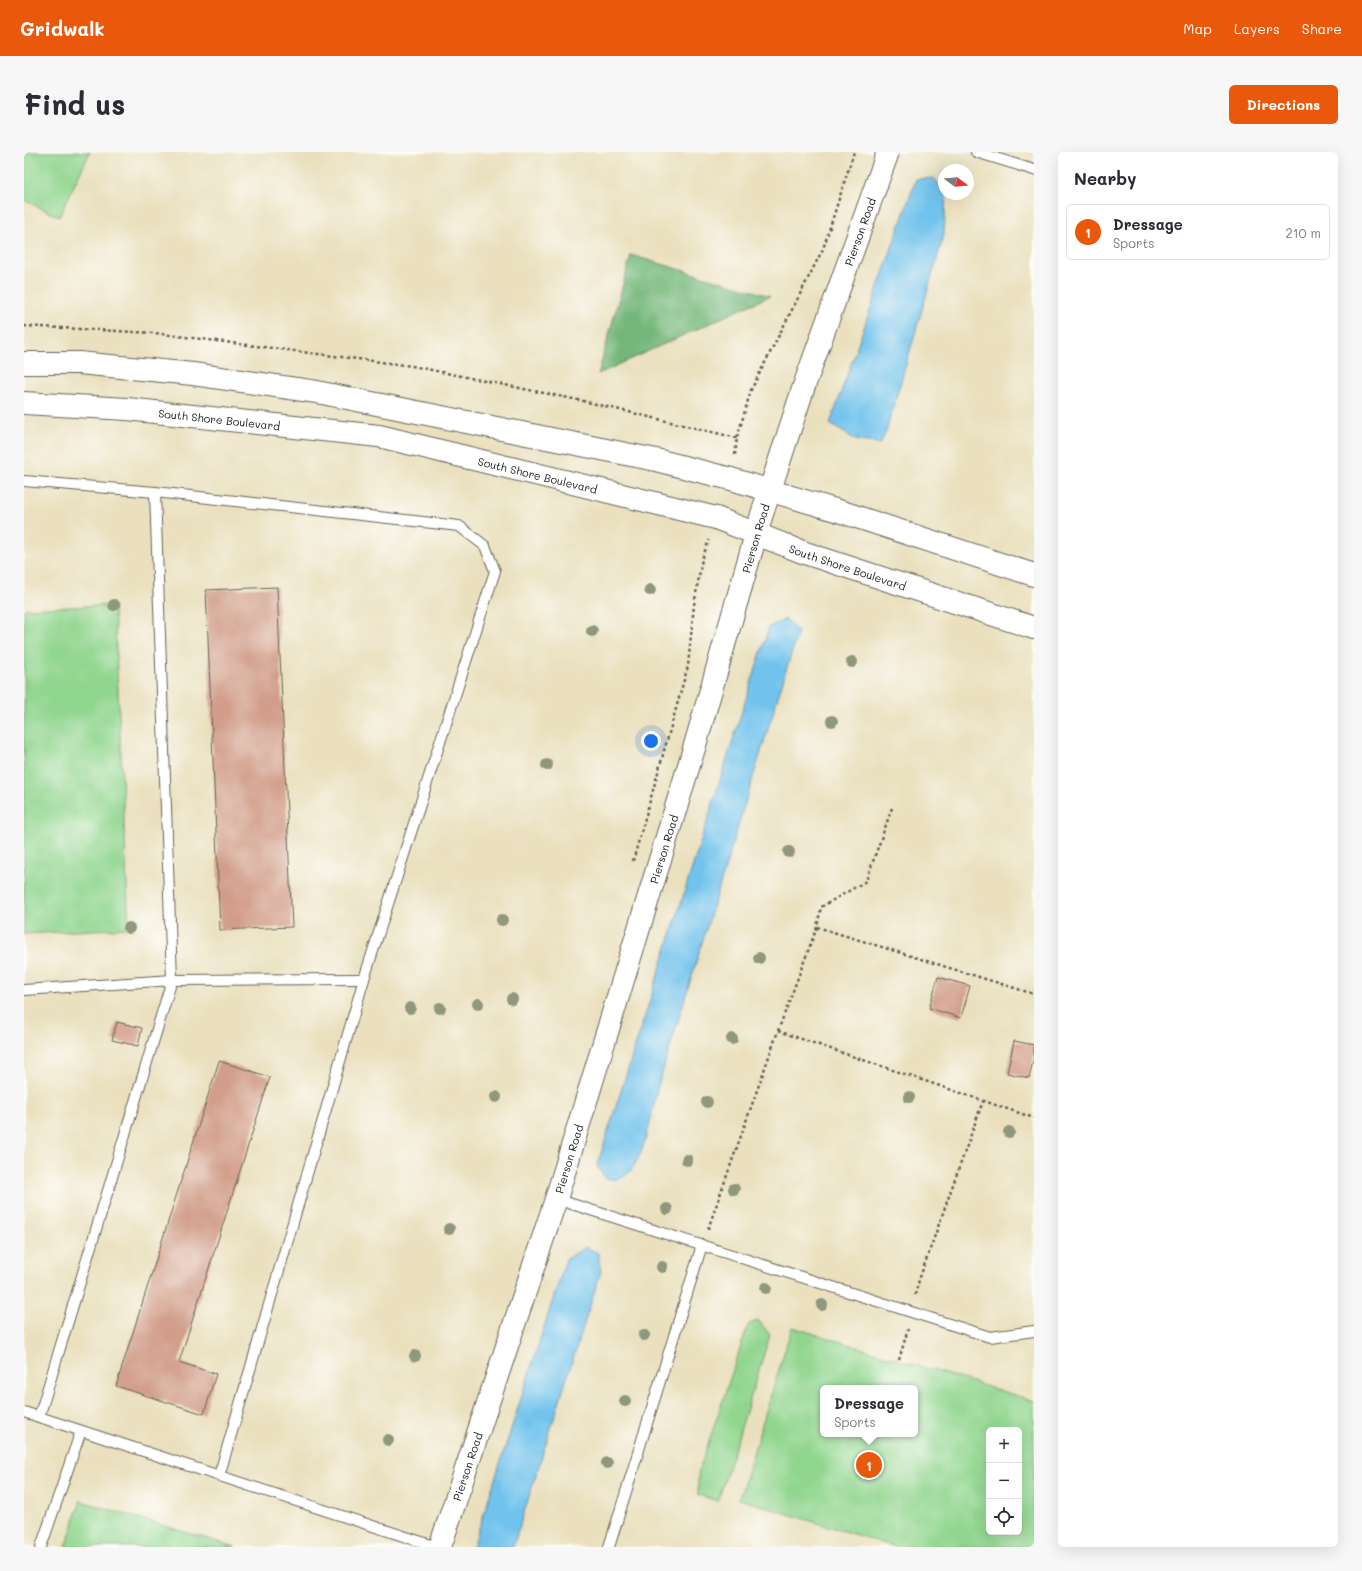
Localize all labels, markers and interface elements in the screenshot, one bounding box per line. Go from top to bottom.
text: Gridwalk [20,16,105,41]
text: Map [1183,19,1212,38]
text: Layers [1234,19,1280,38]
text: Share [1302,19,1342,38]
button: Directions [1229,85,1338,124]
text: Find us [24,86,125,122]
north arrow [938,164,974,200]
text: Nearby [1074,167,1136,189]
street label: Pierson Road [840,195,879,268]
text: Dressage [1113,214,1183,234]
text: 1 [1085,224,1091,241]
text: 210 m [1285,224,1321,241]
text: Sports [1113,234,1155,251]
street label: South Shore Boulevard [158,405,281,433]
street label: South Shore Boulevard [477,453,599,496]
street label: Pierson Road [738,502,772,575]
street label: South Shore Boulevard [787,540,908,593]
your location [641,731,661,751]
street label: Pierson Road [646,813,681,885]
street label: Pierson Road [551,1122,586,1195]
popup [820,1385,918,1437]
text: Dressage [834,1393,904,1413]
text: Sports [834,1413,876,1430]
map controls [986,1427,1022,1535]
button: + [986,1427,1022,1463]
street label: Pierson Road [448,1430,485,1503]
pin: 1 [856,1450,882,1480]
button: − [986,1463,1022,1499]
button: locate [986,1499,1022,1535]

